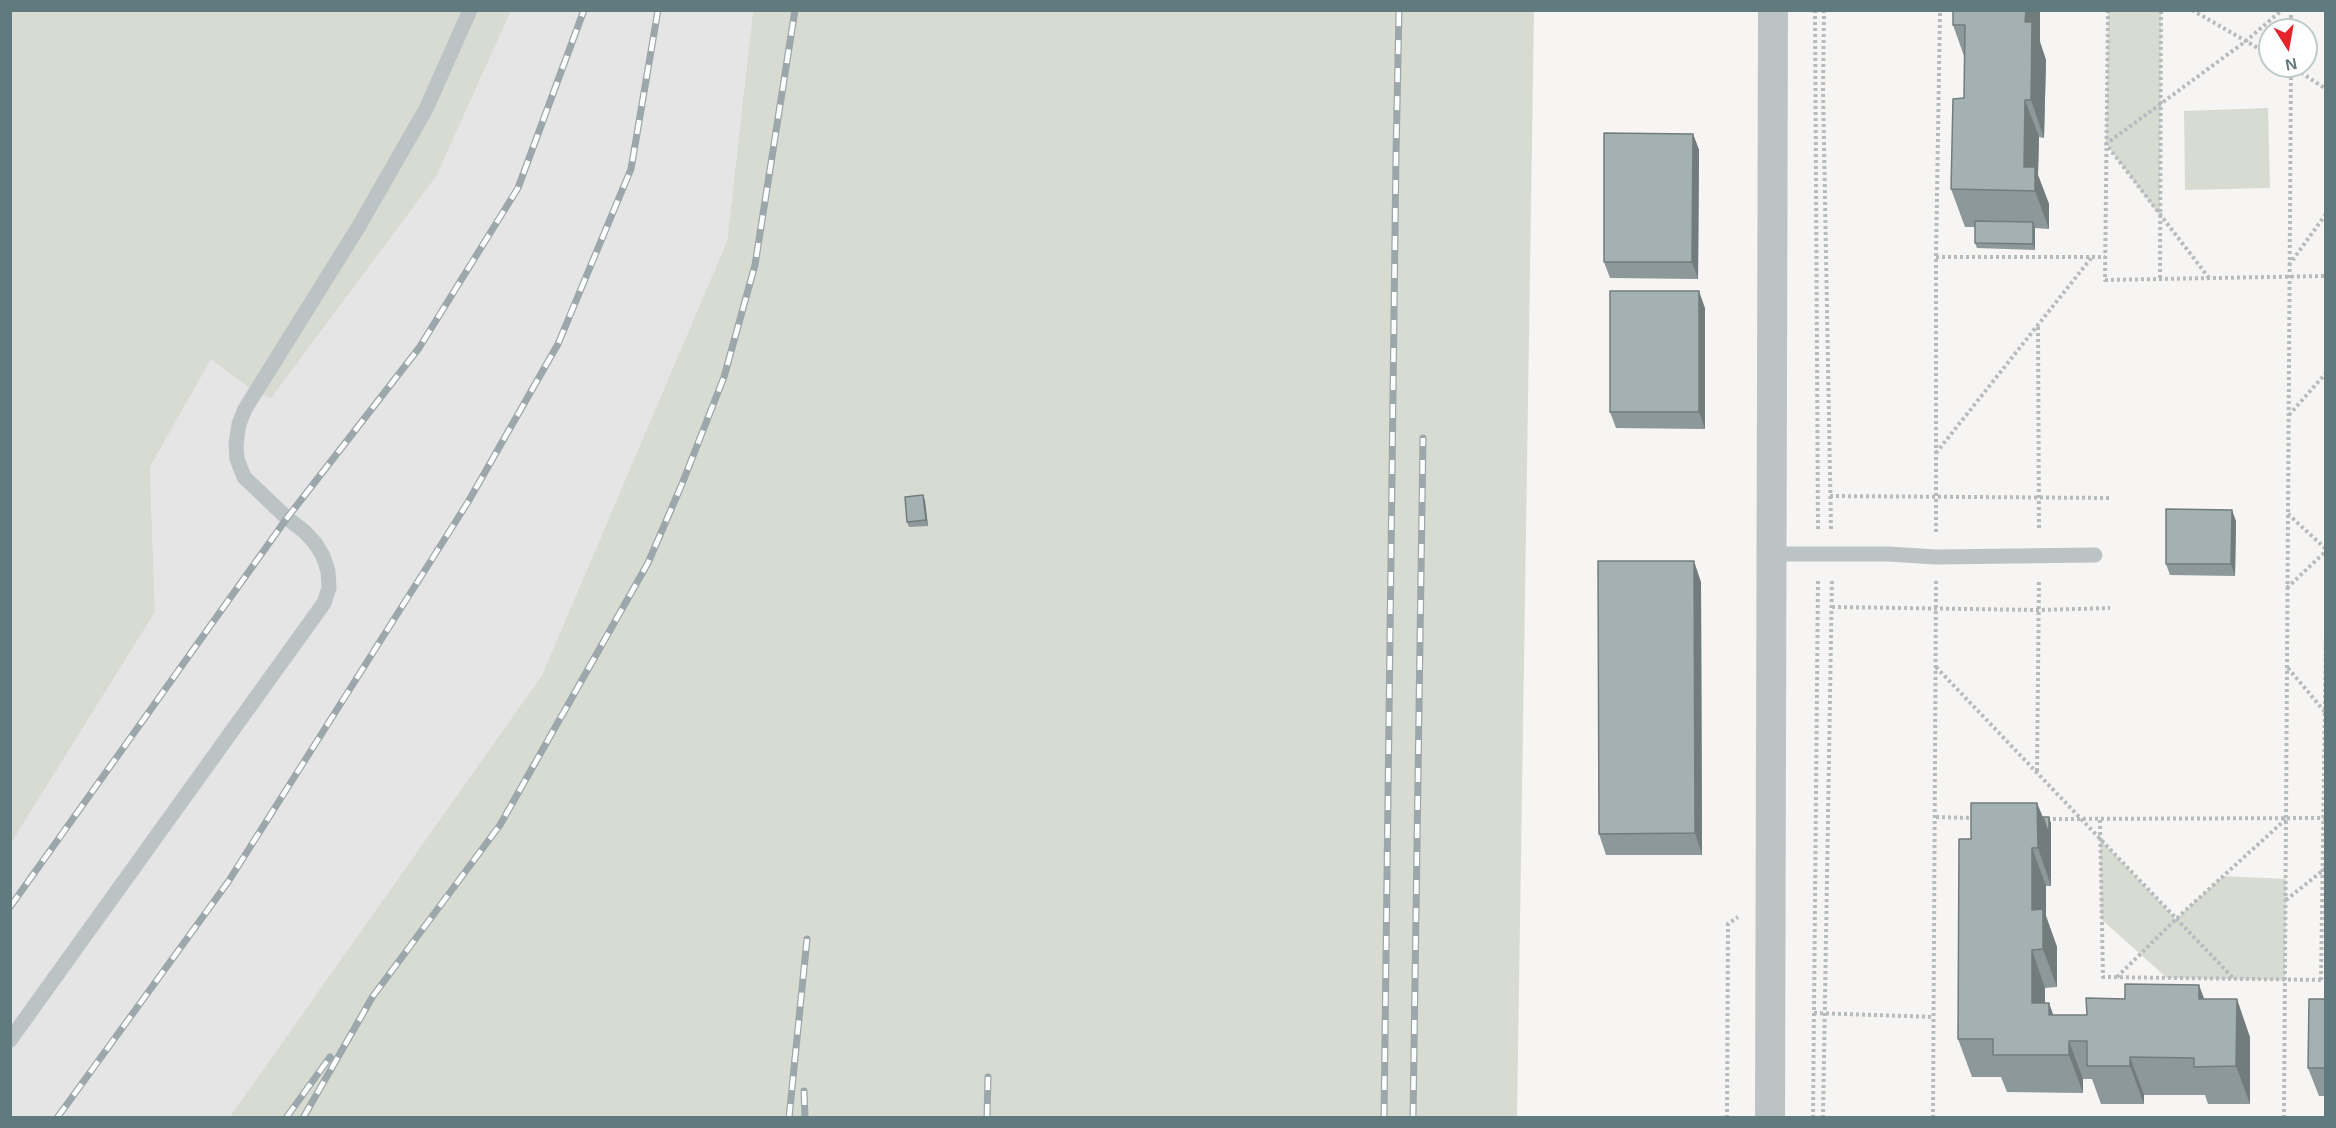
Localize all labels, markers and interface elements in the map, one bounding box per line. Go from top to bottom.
north arrow [2258,18,2318,78]
text: N [2284,55,2298,74]

